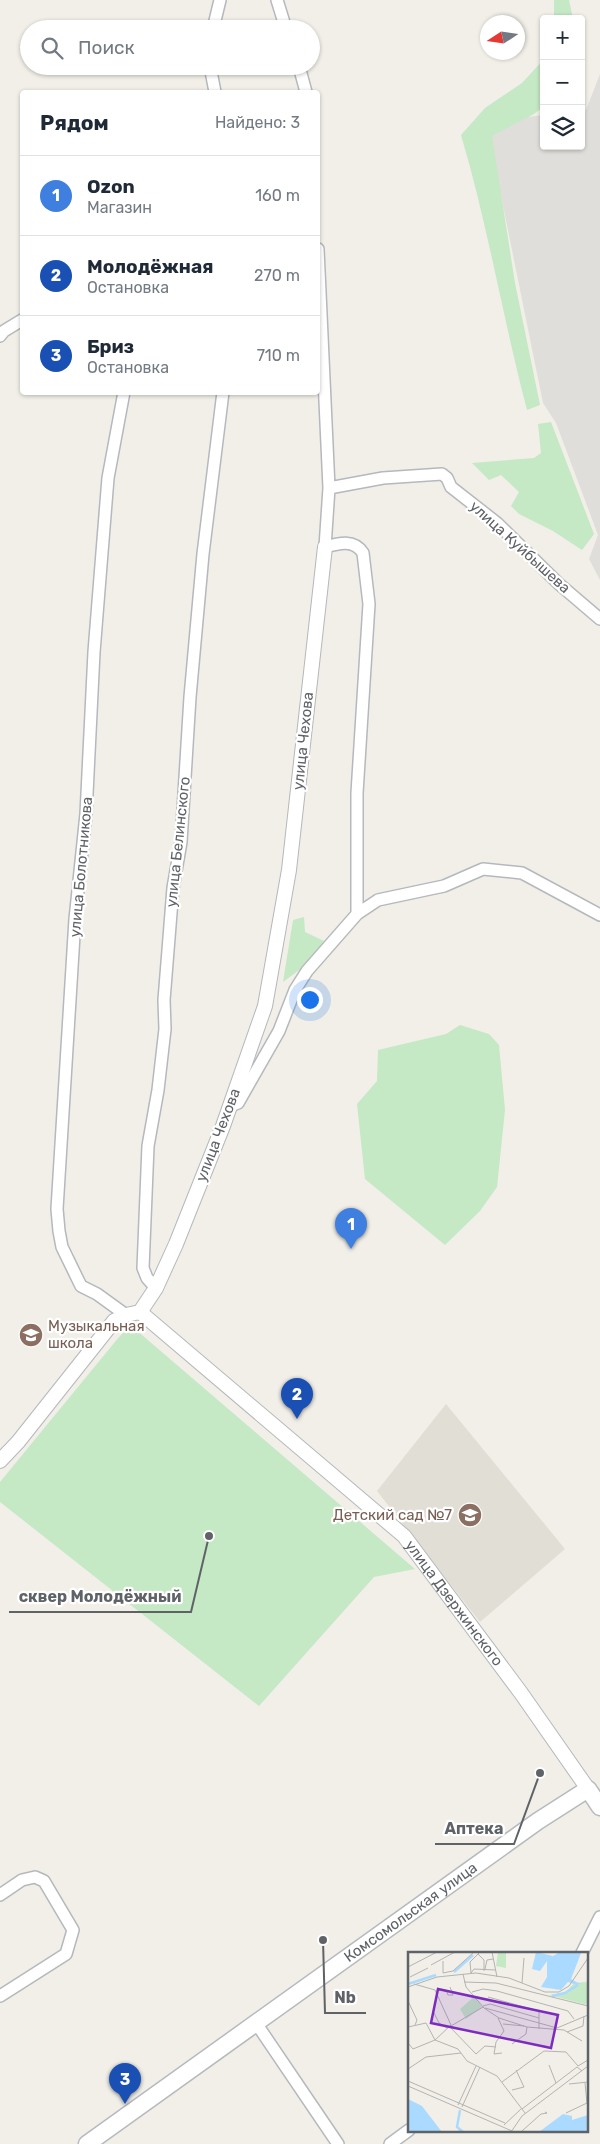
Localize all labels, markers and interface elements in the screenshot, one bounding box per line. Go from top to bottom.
north arrow [480,15,525,60]
map controls [540,15,585,150]
button: + [540,15,585,60]
search box [20,20,320,75]
icon: search [38,34,66,62]
text: Поиск [78,36,135,59]
button: − [540,60,585,105]
button: layers [540,105,585,150]
text: Рядом [40,110,109,135]
text: Найдено: 3 [215,113,300,132]
text: Ozon [87,175,135,198]
text: 1 [52,186,60,205]
text: 160 m [255,186,300,205]
text: Магазин [87,198,152,217]
text: Молодёжная [87,255,214,278]
text: 2 [51,266,61,285]
text: 270 m [254,266,300,285]
text: Остановка [87,278,169,297]
text: Бриз [87,335,134,358]
text: 3 [51,346,61,365]
text: 710 m [257,346,300,365]
text: Остановка [87,358,169,377]
street label: улица Куйбышева [466,497,574,597]
street label: улица Чехова [289,691,317,791]
street label: улица Белинского [162,776,194,908]
street label: улица Болотникова [66,796,96,938]
your location [297,987,323,1013]
street label: улица Чехова [192,1086,244,1184]
pin: 1 [335,1208,367,1249]
place label: Музыкальная школа [48,1317,145,1352]
school or university icon: Музыкальная школа [18,1322,44,1348]
pin: 2 [281,1378,313,1419]
school or university icon: Детский сад №7 [457,1502,483,1528]
place label: Детский сад №7 [333,1506,452,1524]
street label: улица Дзержинского [401,1537,507,1670]
callout: сквер Молодёжный [9,1581,191,1612]
text: сквер Молодёжный [19,1587,181,1606]
callout: Аптека [435,1813,514,1844]
text: Аптека [445,1819,503,1838]
street label: Комсомольская улица [340,1859,481,1966]
inset map [408,1952,588,2132]
callout: Nb [325,1982,366,2013]
text: Nb [334,1988,356,2007]
pin: 3 [109,2063,141,2104]

